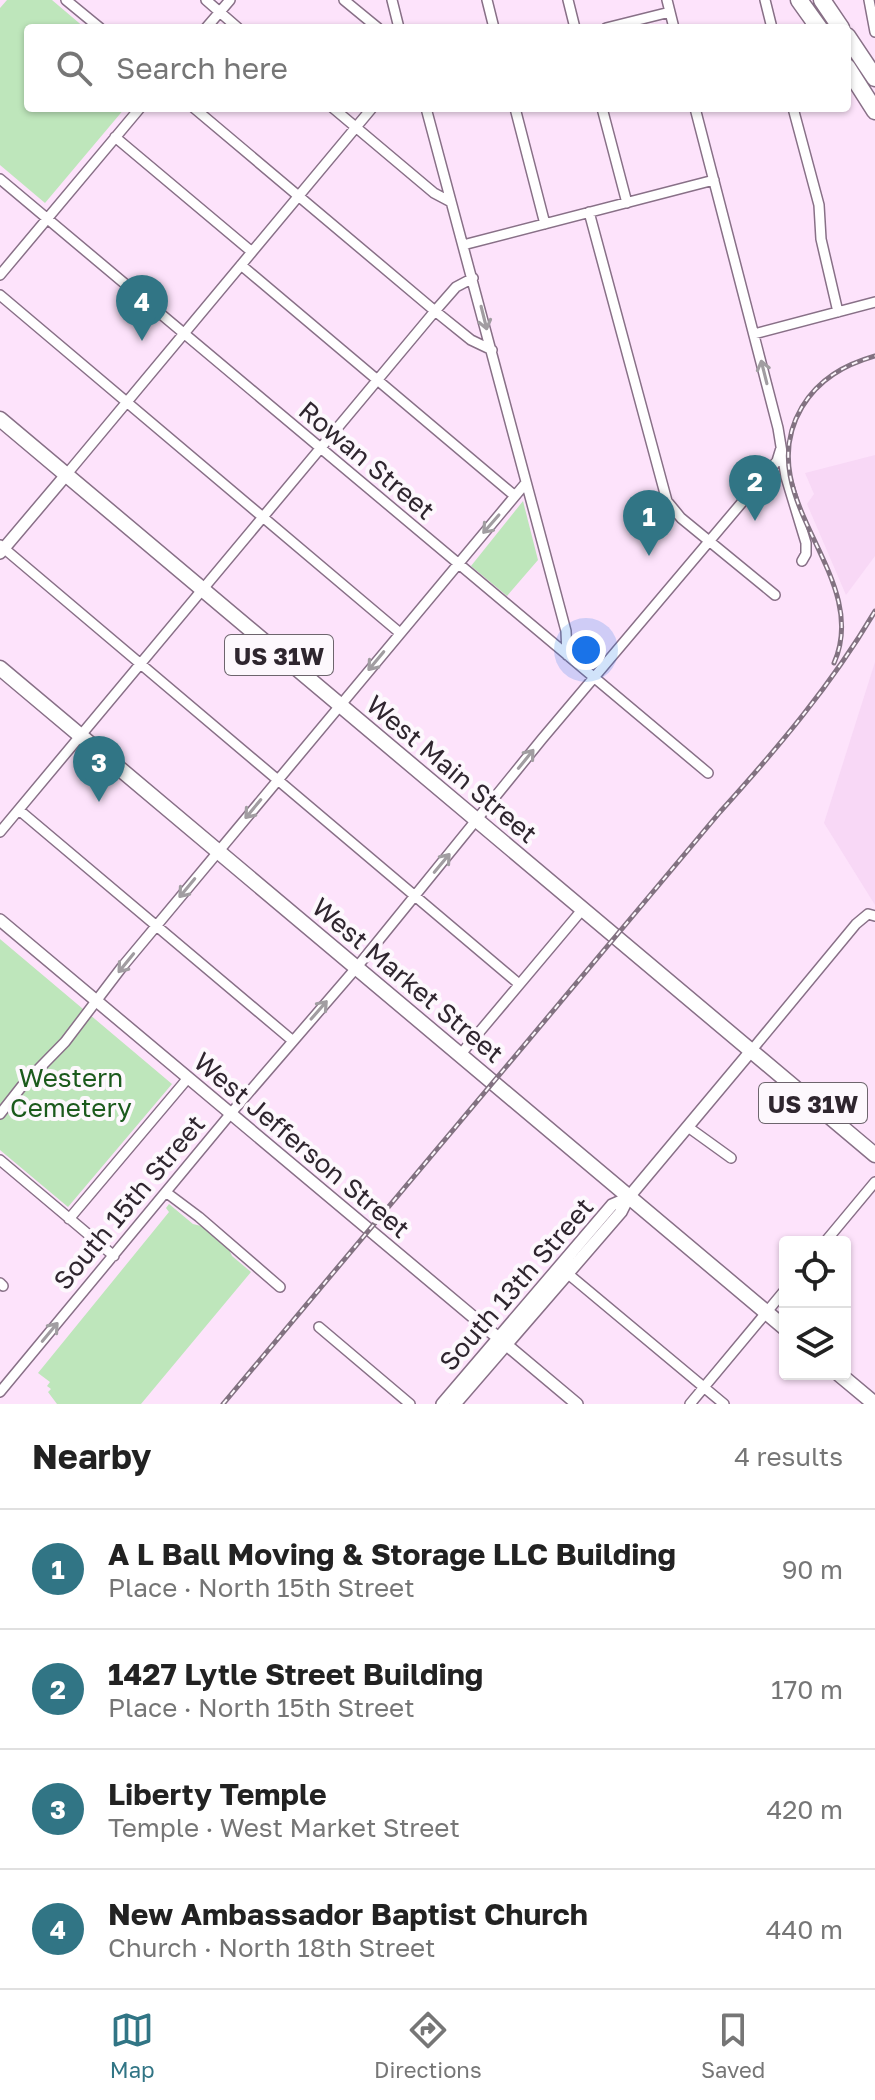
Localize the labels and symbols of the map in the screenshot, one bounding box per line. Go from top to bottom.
pin: 4 [116,275,168,341]
one-way arrow [477,305,492,331]
one-way arrow [755,360,770,386]
street label: Rowan Street [293,394,441,526]
pin: 2 [729,455,781,521]
pin: 1 [623,490,675,556]
one-way arrow [482,513,500,533]
your location [566,630,606,670]
road number: US 31W [225,635,333,675]
one-way arrow [368,651,386,671]
street label: West Main Street [360,689,544,849]
pin: 3 [73,736,125,802]
one-way arrow [517,749,535,770]
one-way arrow [244,798,262,818]
one-way arrow [433,854,451,874]
one-way arrow [178,878,196,898]
street label: West Market Street [306,891,510,1069]
one-way arrow [117,952,135,972]
one-way arrow [310,1001,328,1021]
street label: West Jefferson Street [188,1046,416,1244]
park label: Western Cemetery [10,1062,132,1123]
road number: US 31W [759,1083,867,1123]
street label: South 15th Street [47,1108,211,1296]
street label: South 13th Street [433,1191,599,1377]
one-way arrow [41,1322,59,1343]

